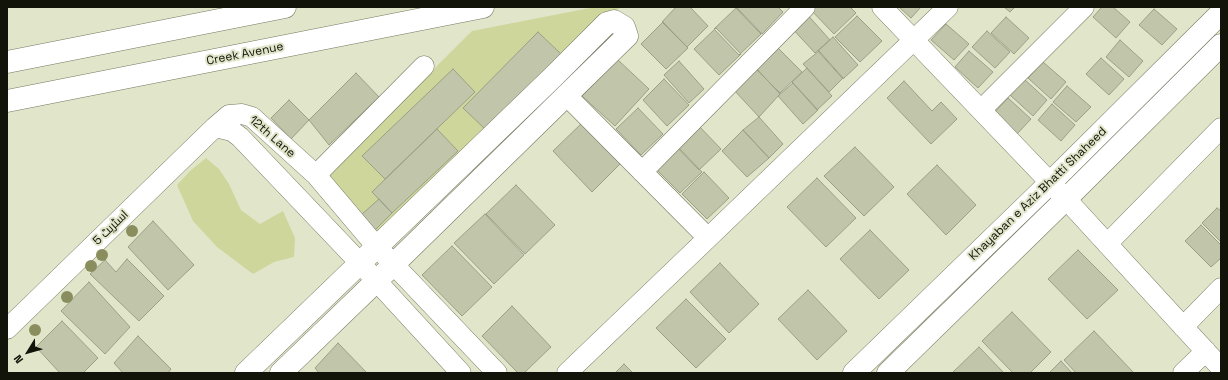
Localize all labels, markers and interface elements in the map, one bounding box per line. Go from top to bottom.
street label: Creek Avenue [205,39,285,69]
street label: 12th Lane [246,113,298,161]
street label: Khayaban e Aziz Bhatti Shaheed [966,124,1110,264]
street label: اسٹریٹ 5 [90,208,132,248]
north arrow [8,332,48,372]
text: N [11,352,26,366]

